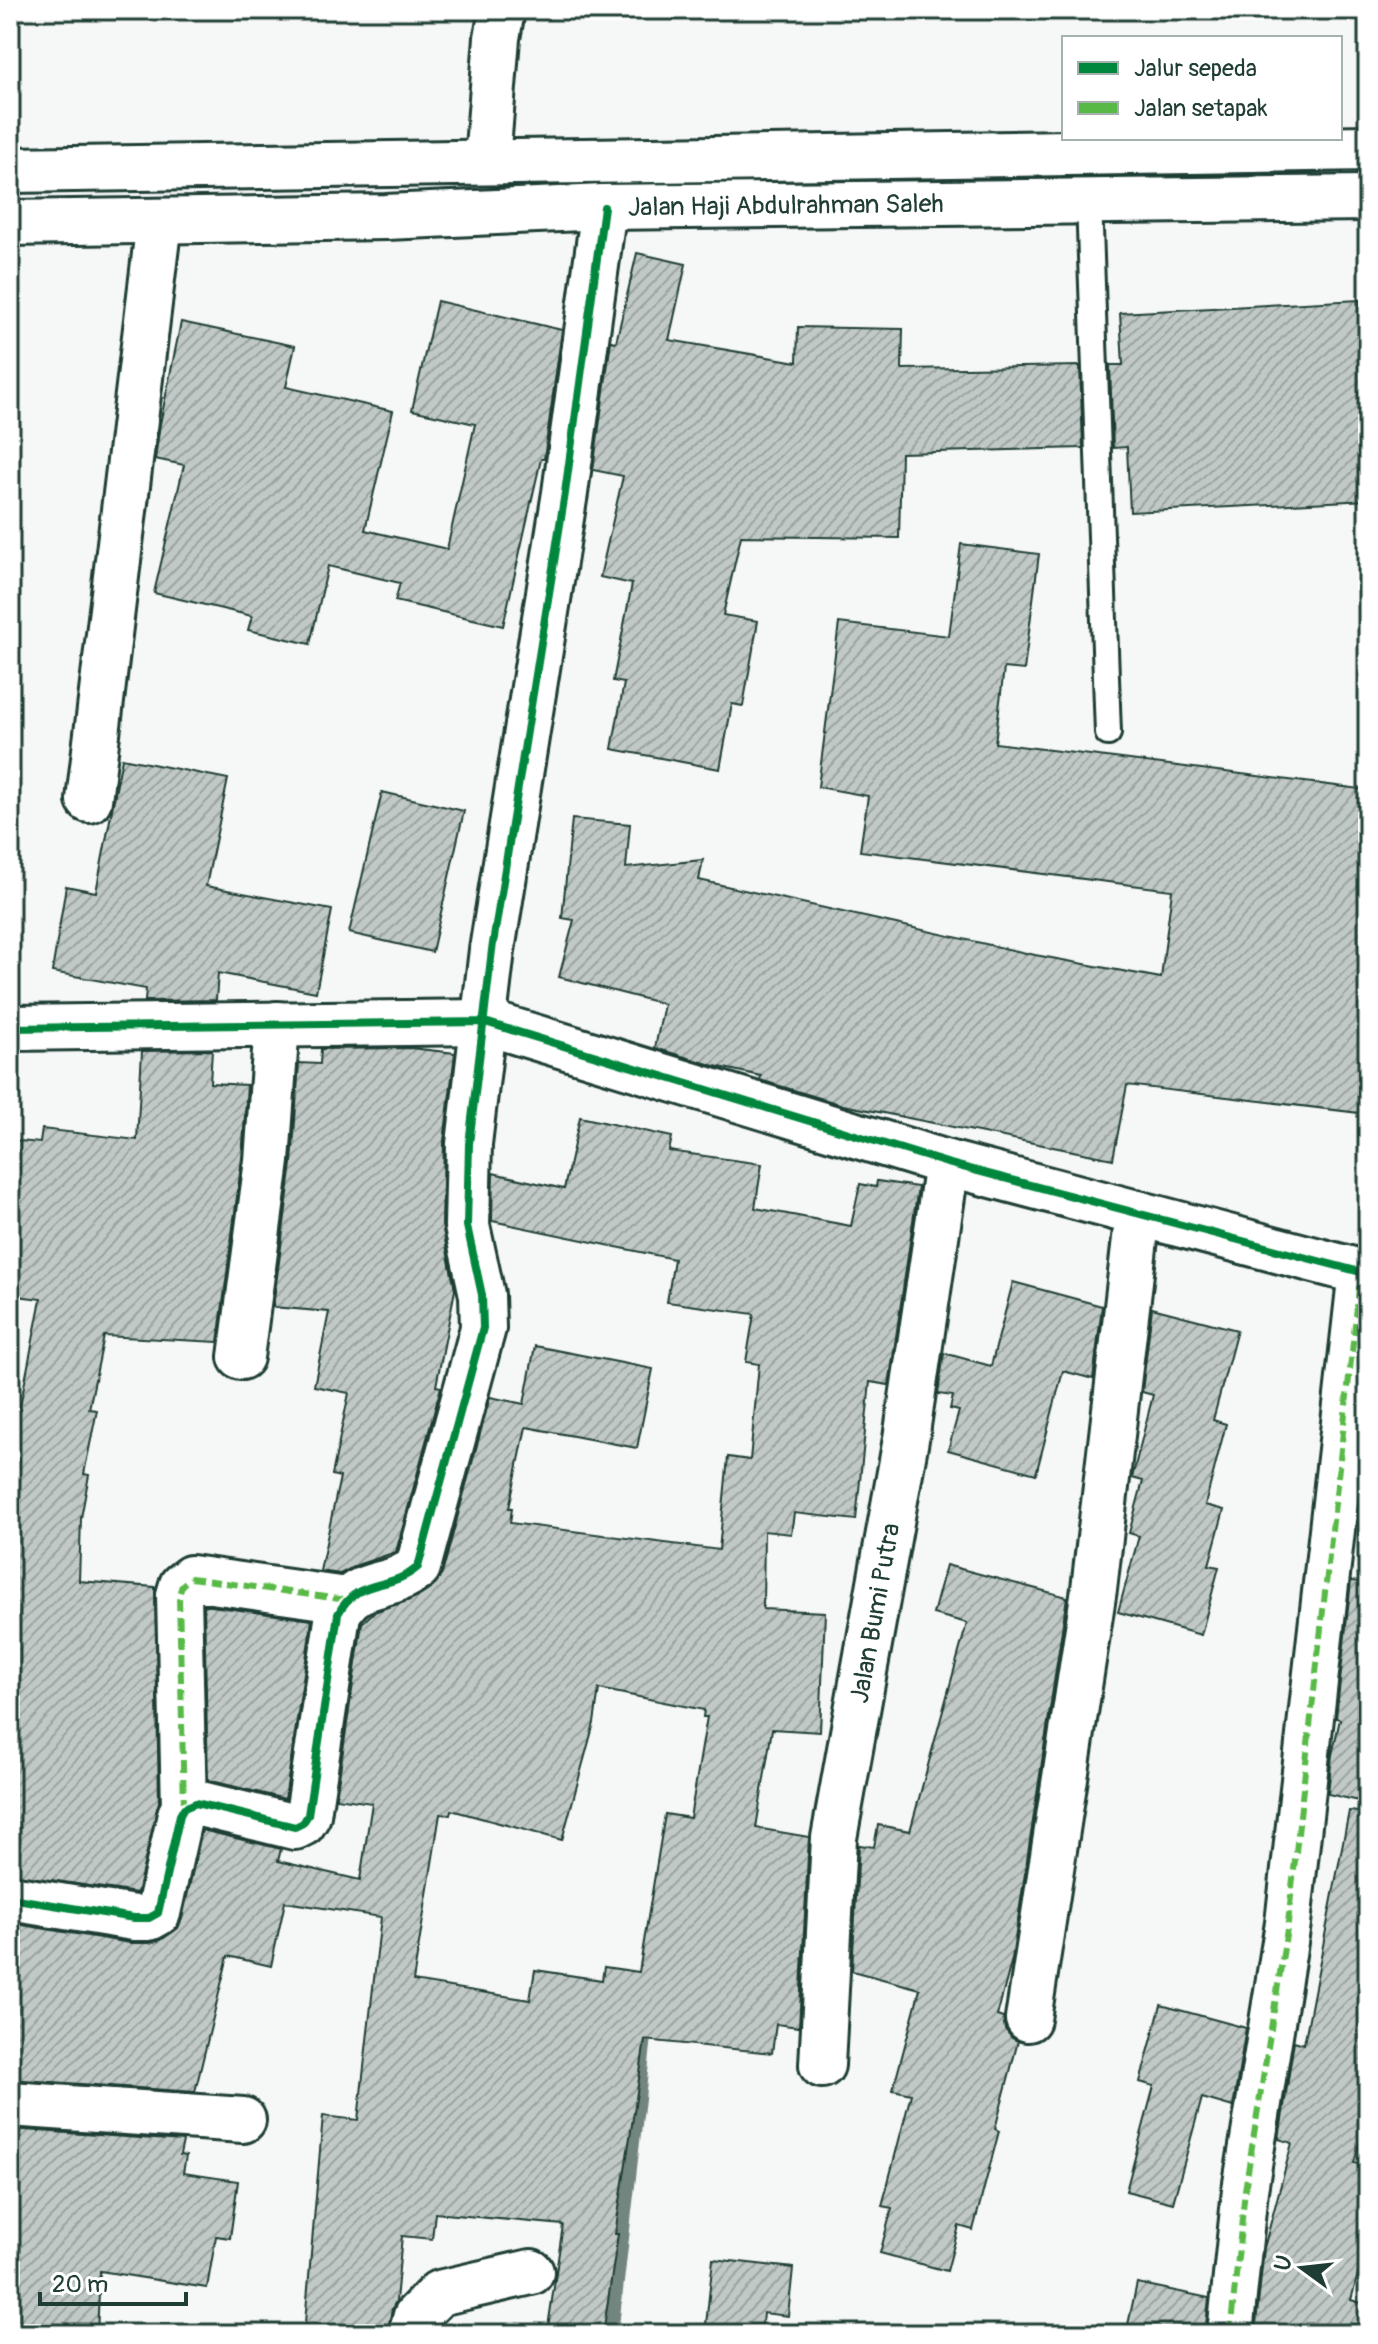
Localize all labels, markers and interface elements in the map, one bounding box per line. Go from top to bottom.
legend [1062,36,1342,140]
text: Jalur sepeda [1134,54,1257,83]
text: Jalan setapak [1134,94,1268,123]
street label: Jalan Haji Abdulrahman Saleh [628,188,944,224]
street label: Jalan Bumi Putra [844,1521,908,1706]
north arrow [1262,2228,1342,2308]
text: U [1268,2252,1299,2274]
scale bar [40,2256,186,2306]
text: 20 m [52,2270,108,2299]

